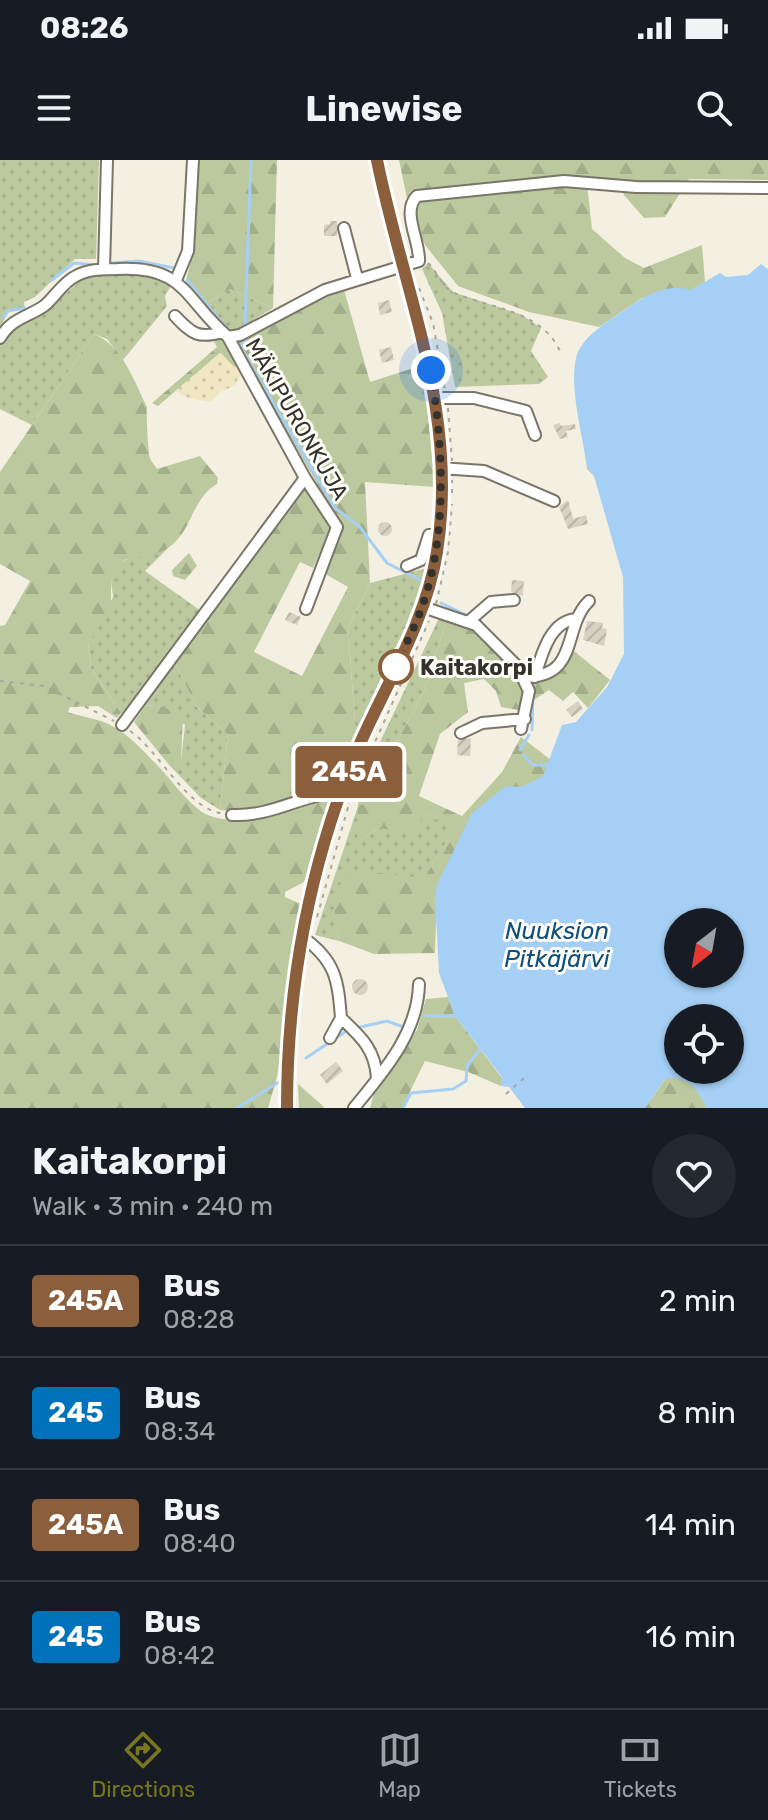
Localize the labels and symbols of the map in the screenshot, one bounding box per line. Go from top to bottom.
street label: MÄKIPURONKUJA [240,333,354,505]
your location [411,350,451,390]
marker: Kaitakorpi [379,650,413,684]
place label: Kaitakorpi [420,654,533,681]
line badge: 245A [293,746,405,798]
north arrow [664,908,744,988]
water label: Nuuksion Pitkäjärvi [504,917,611,973]

